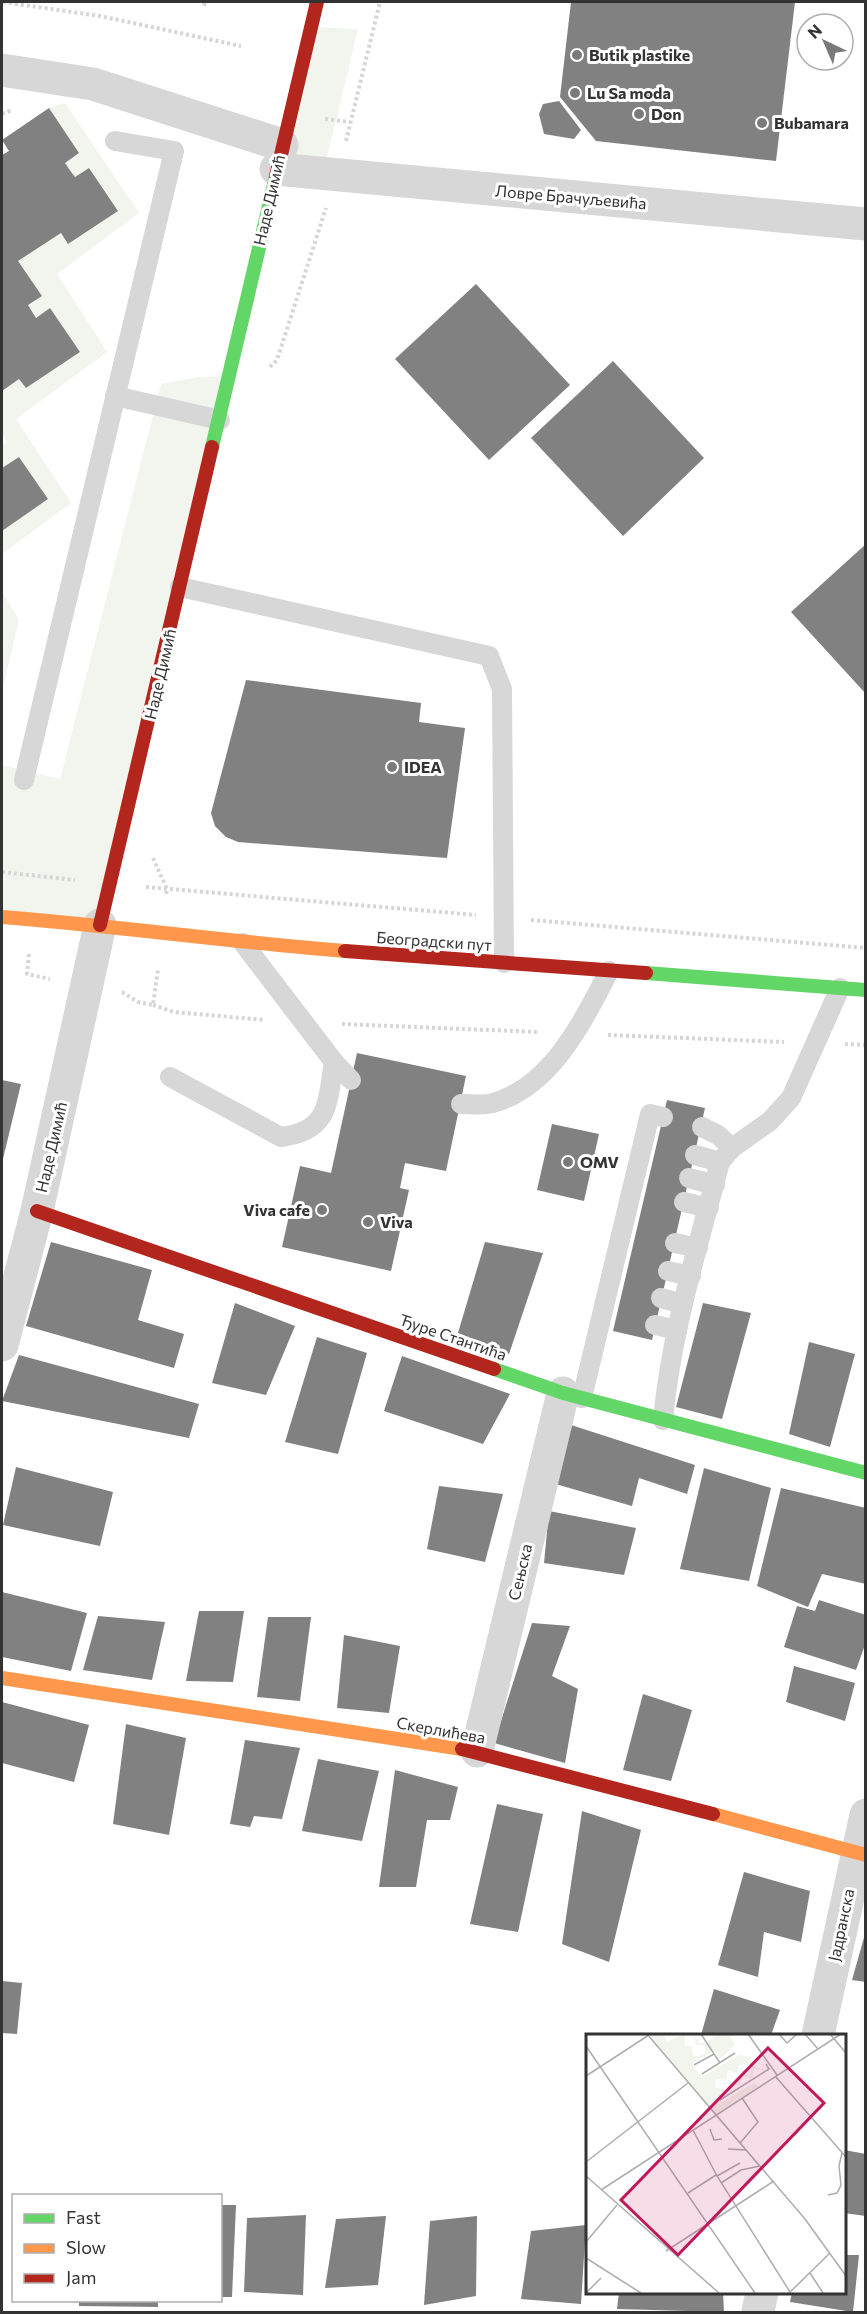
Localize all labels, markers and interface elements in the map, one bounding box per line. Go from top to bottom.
north arrow [795,12,855,72]
text: N [803,20,825,42]
place label: Butik plastike [589,45,690,64]
marker: Butik plastike [570,48,584,62]
place label: Lu Sa moda [587,83,671,102]
marker: Lu Sa moda [568,86,582,100]
place label: Don [651,104,682,123]
marker: Don [632,107,646,121]
place label: Bubamara [774,113,849,132]
marker: Bubamara [755,116,769,130]
street label: Наде Димић [249,153,288,247]
street label: Ловре Брачуљевића [495,180,648,213]
street label: Наде Димић [140,627,179,721]
place label: IDEA [404,757,442,776]
marker: IDEA [385,760,399,774]
street label: Београдски пут [376,927,493,954]
street label: Наде Димић [31,1100,70,1194]
place label: OMV [580,1152,619,1171]
marker: OMV [561,1155,575,1169]
place label: Viva cafe [243,1200,310,1219]
marker: Viva cafe [315,1203,329,1217]
place label: Viva [380,1212,413,1231]
marker: Viva [361,1215,375,1229]
street label: Ђуре Стантића [397,1309,509,1364]
street label: Сењска [504,1542,535,1602]
street label: Скерлићева [395,1712,487,1747]
street label: Јадранска [824,1887,857,1963]
inset map [586,2034,846,2293]
legend [12,2194,222,2302]
text: Fast [66,2206,101,2228]
text: Slow [66,2236,106,2258]
text: Jam [66,2266,96,2288]

